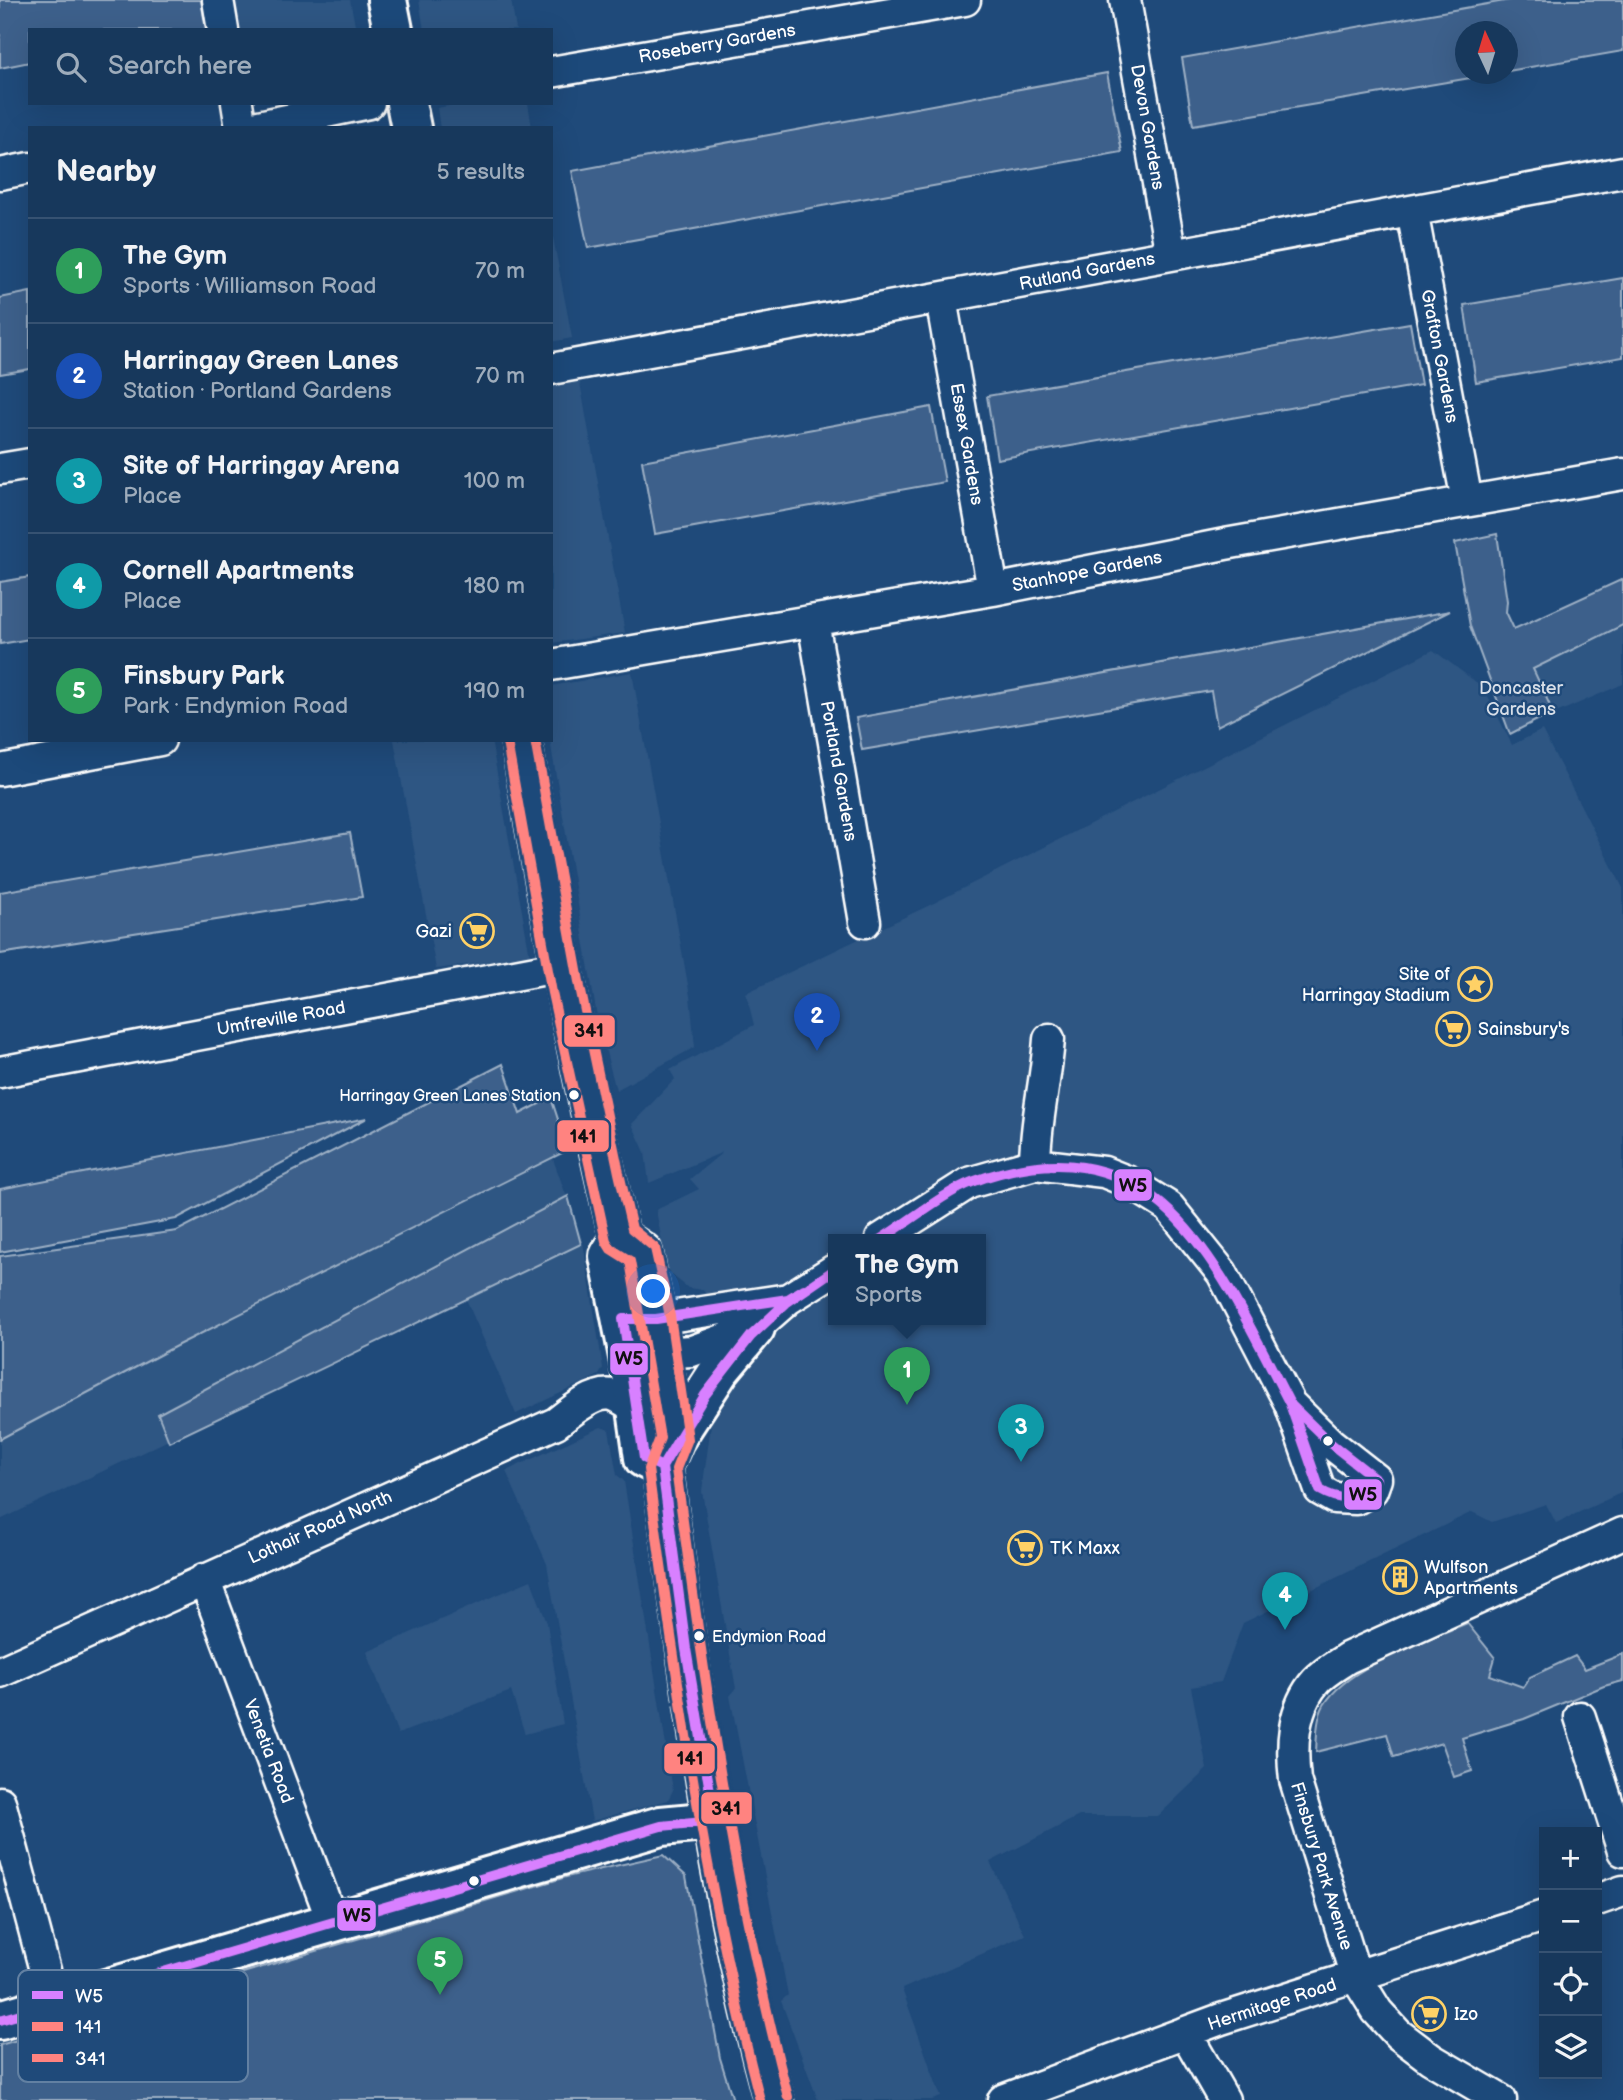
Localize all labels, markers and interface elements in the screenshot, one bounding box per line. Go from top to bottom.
street label: Roseberry Gardens [637,19,797,68]
north arrow [1455,21,1518,84]
search box [28,28,553,105]
icon: search [52,48,90,86]
text: Search here [108,51,252,82]
street label: Devon Gardens [1126,63,1169,192]
text: Nearby [56,154,156,190]
text: 5 results [437,158,525,186]
text: The Gym [123,241,227,272]
street label: Rutland Gardens [1018,248,1157,295]
text: 1 [74,257,84,285]
text: 70 m [475,257,525,285]
text: Sports · Williamson Road [123,272,376,300]
street label: Grafton Gardens [1416,288,1463,425]
text: Harringay Green Lanes [123,346,399,377]
text: 2 [72,362,86,390]
text: 70 m [475,362,525,390]
text: Station · Portland Gardens [123,377,392,405]
street label: Essex Gardens [945,382,988,507]
text: Site of Harringay Arena [123,451,400,482]
text: 3 [72,467,86,495]
text: 100 m [464,467,525,495]
text: Place [123,482,181,510]
street label: Stanhope Gardens [1010,547,1164,596]
text: Cornell Apartments [123,556,354,587]
text: 4 [72,572,86,600]
text: 180 m [464,572,525,600]
text: Place [123,587,181,615]
text: Finsbury Park [123,661,284,692]
text: 5 [72,677,86,705]
text: 190 m [464,677,525,705]
park label: Doncaster Gardens [1479,678,1564,720]
text: Park · Endymion Road [123,692,348,720]
street label: Portland Gardens [816,699,861,843]
supermarket icon: Gazi [458,912,496,950]
place label: Gazi [415,921,452,942]
place label: Site of Harringay Stadium [1302,964,1450,1006]
place icon: Site of Harringay Stadium [1456,965,1494,1003]
pin: 2 [794,993,840,1051]
street label: Umfreville Road [215,997,347,1040]
supermarket icon: Sainsbury's [1434,1010,1472,1048]
line badge: 341 [563,1014,616,1048]
place label: Sainsbury's [1478,1019,1570,1040]
text: 341 [574,1020,604,1043]
place label: Harringay Green Lanes Station [339,1087,561,1106]
marker: Harringay Green Lanes Station [567,1088,581,1102]
line badge: 141 [556,1119,610,1153]
text: 141 [570,1126,596,1149]
line badge: W5 [1113,1168,1153,1202]
text: W5 [1119,1175,1147,1198]
popup [828,1234,986,1325]
text: The Gym [855,1250,959,1281]
your location [636,1274,670,1308]
text: Sports [855,1281,922,1309]
line badge: W5 [609,1342,649,1376]
pin: 1 [884,1347,930,1405]
text: W5 [615,1348,643,1371]
pin: 3 [998,1404,1044,1462]
unlabelled marker [1321,1434,1335,1448]
line badge: W5 [1343,1478,1383,1511]
text: W5 [1349,1484,1377,1507]
street label: Lothair Road North [245,1486,395,1569]
supermarket icon: TK Maxx [1006,1529,1044,1567]
place label: TK Maxx [1050,1538,1120,1559]
place label: Wulfson Apartments [1424,1557,1518,1599]
building icon: Wulfson Apartments [1381,1558,1419,1596]
pin: 4 [1262,1572,1308,1630]
place label: Endymion Road [712,1628,826,1647]
marker: Endymion Road [692,1629,706,1643]
street label: Venetia Road [239,1696,298,1806]
line badge: 141 [663,1742,716,1775]
text: 141 [677,1748,703,1771]
street label: Finsbury Park Avenue [1286,1780,1357,1953]
line badge: 341 [700,1791,753,1825]
text: 341 [711,1798,741,1821]
map controls [1539,1827,1602,2079]
button: + [1539,1827,1602,1890]
unlabelled marker [467,1874,481,1888]
button: − [1539,1890,1602,1953]
line badge: W5 [336,1899,377,1932]
text: W5 [343,1905,371,1928]
pin: 5 [417,1937,463,1995]
button: locate [1539,1953,1602,2016]
legend [18,1970,248,2082]
street label: Hermitage Road [1205,1974,1339,2035]
text: W5 [75,1985,103,2008]
supermarket icon: Izo [1410,1995,1448,2033]
place label: Izo [1454,2004,1478,2025]
text: 141 [75,2016,101,2039]
button: layers [1539,2016,1602,2079]
text: 341 [75,2048,106,2071]

